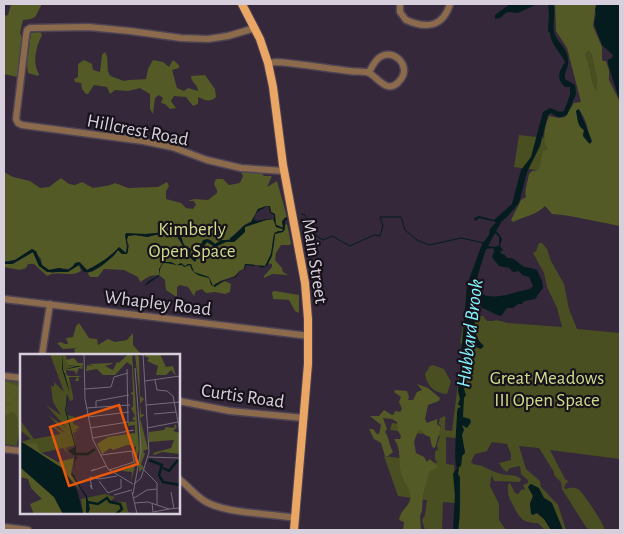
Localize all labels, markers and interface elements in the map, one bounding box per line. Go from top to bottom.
street label: Hillcrest Road [85,111,190,150]
street label: Main Street [298,217,331,305]
park label: Kimberly Open Space [149,220,235,261]
water label: Hubbard Brook [453,278,487,388]
street label: Whapley Road [103,288,213,319]
inset map [20,354,180,514]
park label: Great Meadows III Open Space [490,369,604,410]
street label: Curtis Road [200,381,286,412]

